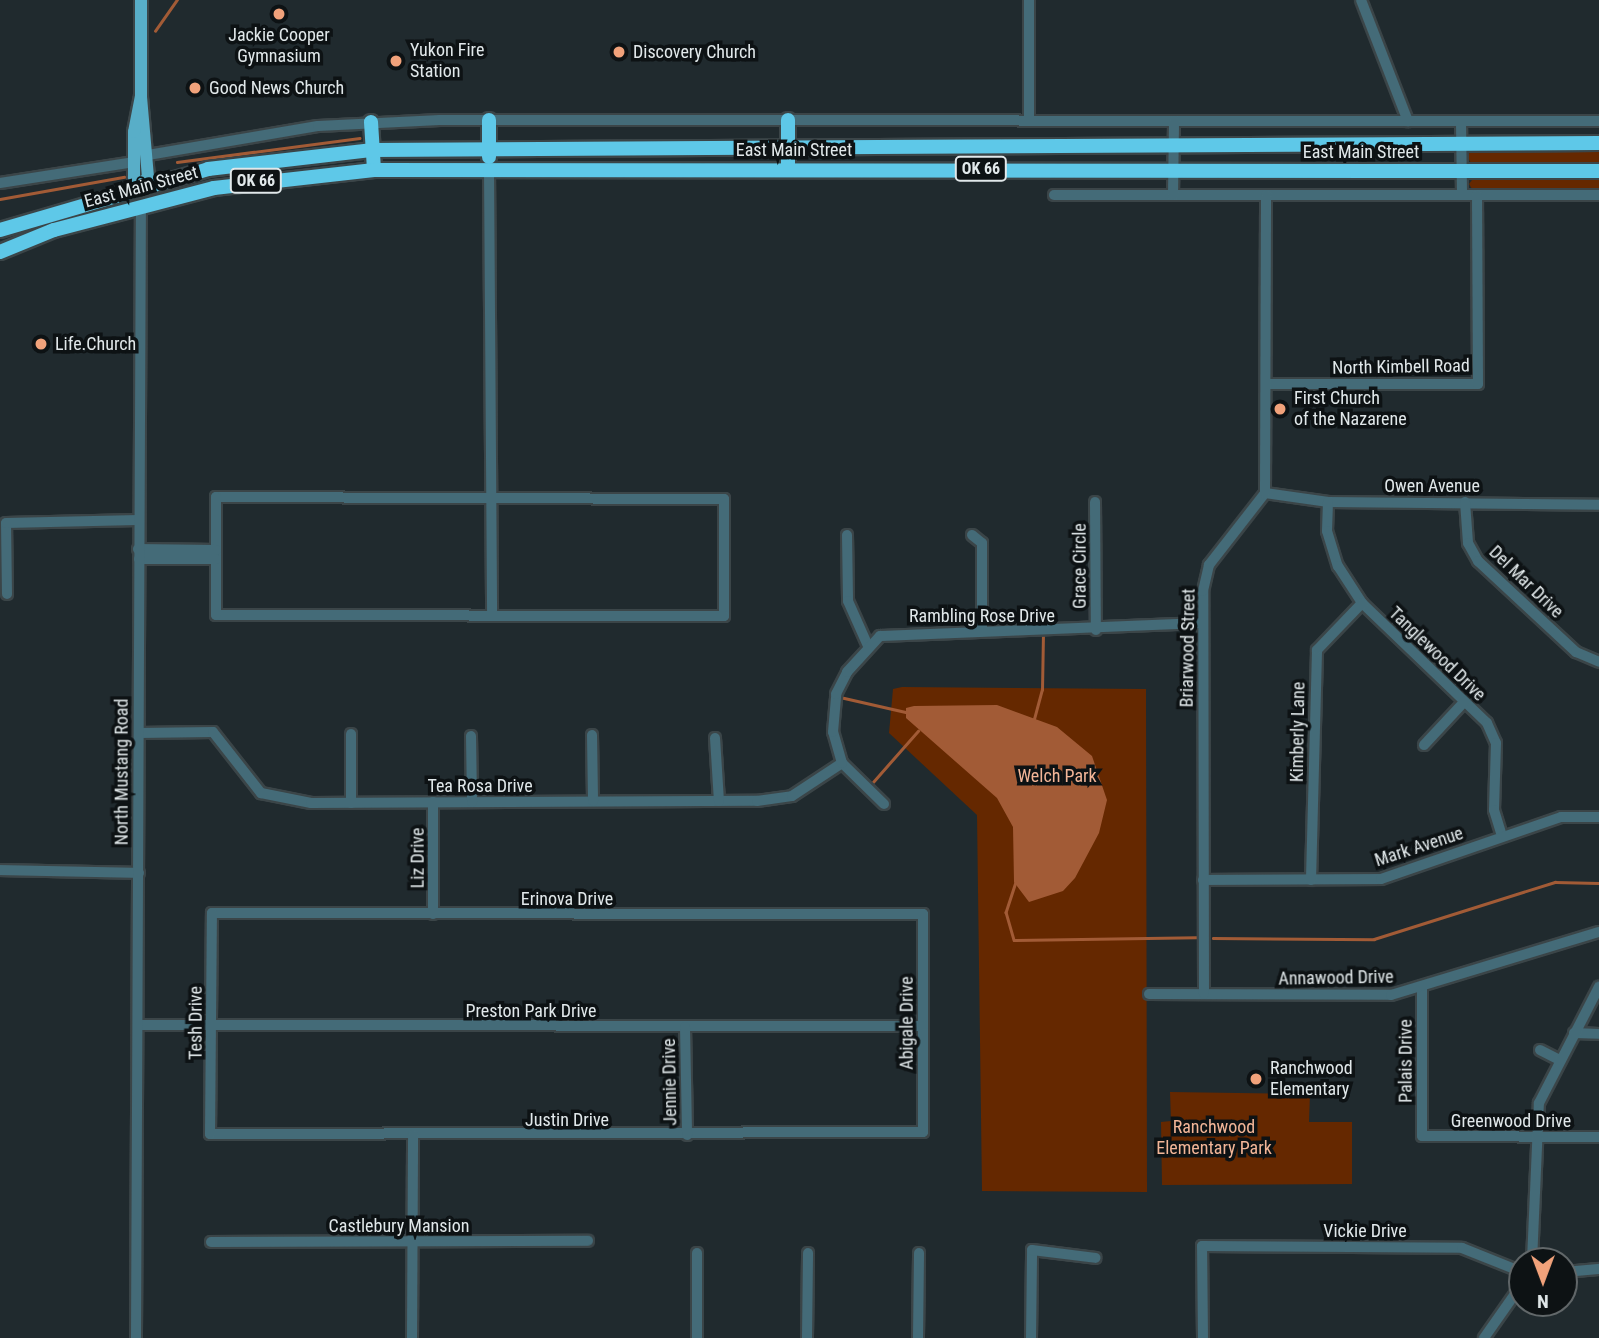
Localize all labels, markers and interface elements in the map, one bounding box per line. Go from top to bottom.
marker: Jackie Cooper Gymnasium [271,6,287,22]
place label: Jackie Cooper Gymnasium [228,25,330,68]
place label: Yukon Fire Station [410,40,484,82]
place label: Discovery Church [633,41,756,63]
marker: Discovery Church [611,44,627,60]
marker: Yukon Fire Station [388,53,404,69]
place label: Good News Church [209,77,344,99]
marker: Good News Church [187,80,203,96]
street label: East Main Street [736,139,852,161]
street label: East Main Street [1303,141,1419,163]
road number: OK 66 [955,156,1007,182]
street label: East Main Street [82,161,200,213]
road number: OK 66 [230,168,282,194]
place label: Life.Church [55,333,136,355]
marker: Life.Church [33,336,49,352]
street label: North Kimbell Road [1332,355,1470,379]
place label: First Church of the Nazarene [1294,388,1407,430]
marker: First Church of the Nazarene [1272,401,1288,417]
street label: Owen Avenue [1384,475,1480,497]
street label: Grace Circle [1069,523,1091,609]
street label: Del Mar Drive [1484,541,1568,623]
street label: Briarwood Street [1176,588,1200,708]
street label: Tanglewood Drive [1384,603,1490,705]
street label: Rambling Rose Drive [909,605,1055,627]
street label: Kimberly Lane [1286,682,1310,782]
street label: North Mustang Road [111,699,133,845]
park label: Welch Park [1017,765,1097,787]
street label: Tea Rosa Drive [427,775,533,797]
street label: Mark Avenue [1372,823,1466,871]
street label: Liz Drive [407,828,429,888]
street label: Erinova Drive [521,888,613,910]
street label: Annawood Drive [1278,966,1394,990]
street label: Abigale Drive [896,976,918,1070]
street label: Tesh Drive [185,986,207,1060]
street label: Preston Park Drive [465,1000,597,1022]
street label: Palais Drive [1395,1019,1417,1103]
street label: Jennie Drive [658,1038,682,1126]
place label: Ranchwood Elementary [1270,1058,1353,1100]
marker: Ranchwood Elementary [1248,1071,1264,1087]
street label: Justin Drive [525,1109,609,1131]
street label: Greenwood Drive [1451,1110,1571,1132]
park label: Ranchwood Elementary Park [1156,1117,1272,1160]
street label: Castlebury Mansion [329,1215,469,1237]
street label: Vickie Drive [1323,1220,1407,1242]
north arrow [1508,1247,1578,1317]
text: N [1537,1290,1549,1313]

